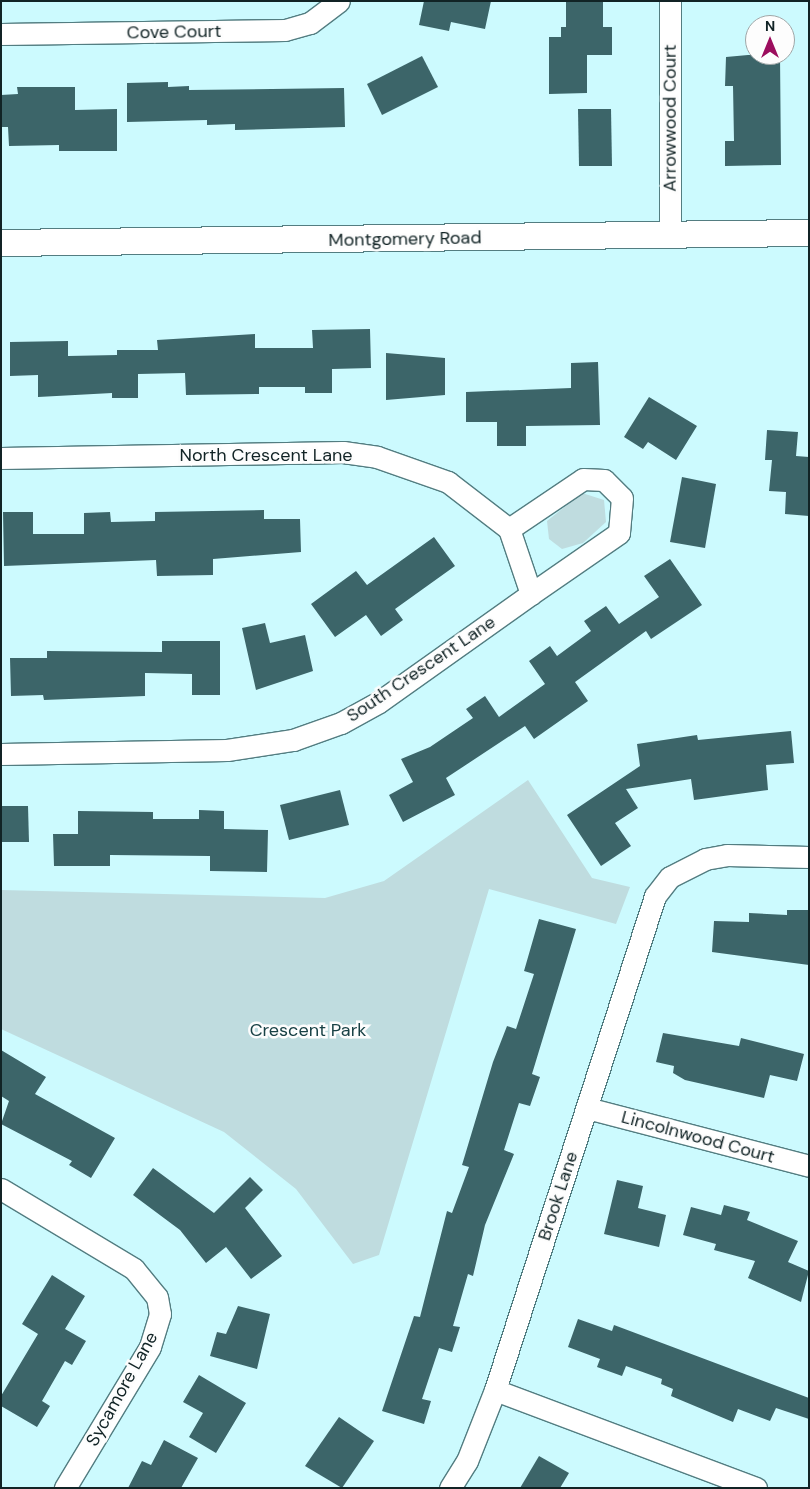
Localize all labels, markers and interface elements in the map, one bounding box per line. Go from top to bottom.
north arrow [745,15,795,65]
text: N [765,17,775,35]
street label: Cove Court [126,20,222,44]
street label: Arrowwood Court [659,44,681,192]
street label: Montgomery Road [328,227,482,251]
street label: North Crescent Lane [180,444,352,466]
street label: South Crescent Lane [343,611,499,727]
park label: Crescent Park [250,1019,366,1041]
street label: Lincolnwood Court [619,1106,777,1168]
street label: Brook Lane [533,1149,583,1243]
street label: Sycamore Lane [82,1328,162,1450]

